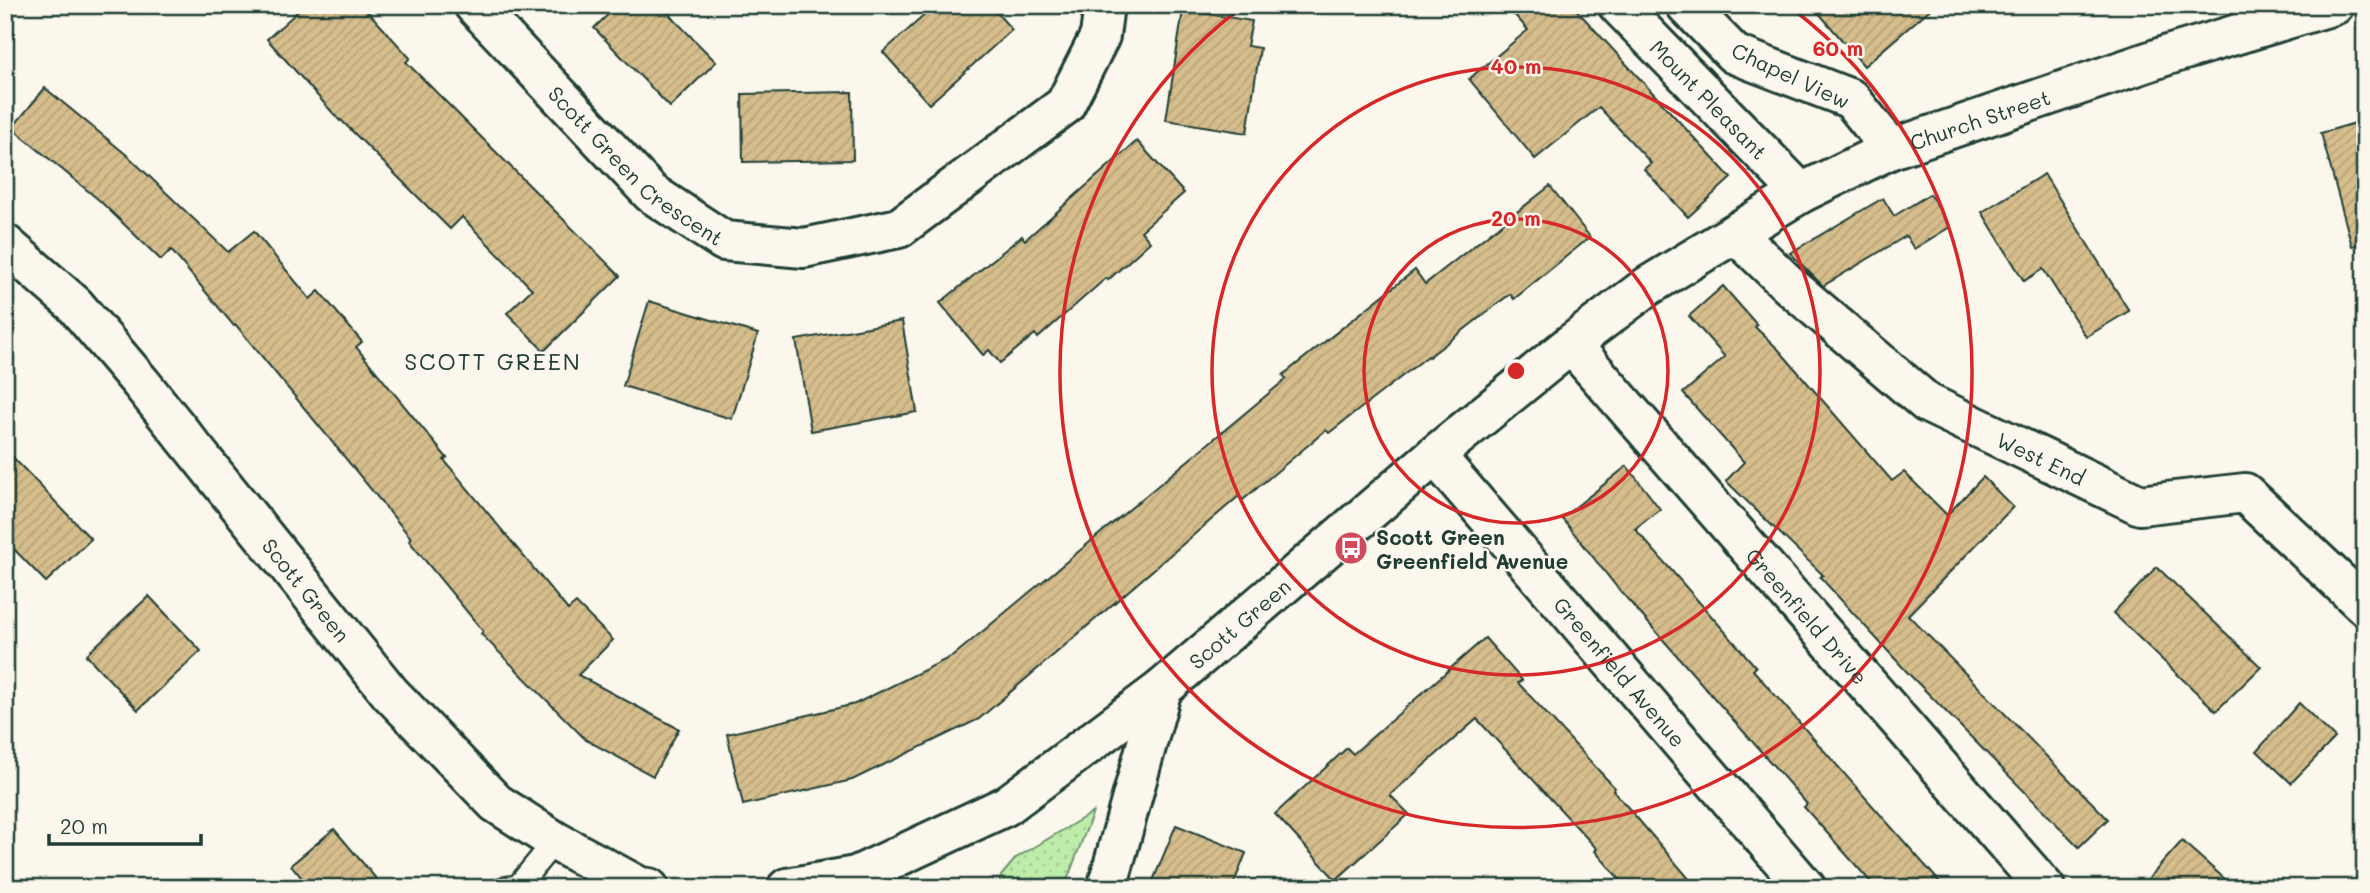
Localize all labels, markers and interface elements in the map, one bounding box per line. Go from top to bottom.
street label: Mount Pleasant [1645,33,1774,164]
text: 60 m [1813,34,1863,61]
street label: Chapel View [1728,36,1854,114]
text: 40 m [1490,52,1542,79]
street label: Scott Green Crescent [543,80,729,251]
street label: Church Street [1906,83,2054,155]
text: 20 m [1491,204,1541,231]
district label: SCOTT GREEN [404,346,582,376]
centre of rings [1504,359,1528,383]
street label: West End [1993,425,2090,490]
place label: Scott Green Greenfield Avenue [1376,523,1568,574]
bus stop icon: Scott Green Greenfield Avenue [1332,529,1370,567]
street label: Scott Green [257,532,357,647]
street label: Greenfield Drive [1741,542,1874,689]
street label: Scott Green [1183,572,1295,674]
street label: Greenfield Avenue [1549,591,1692,752]
scale bar [49,802,201,846]
text: 20 m [60,812,108,839]

